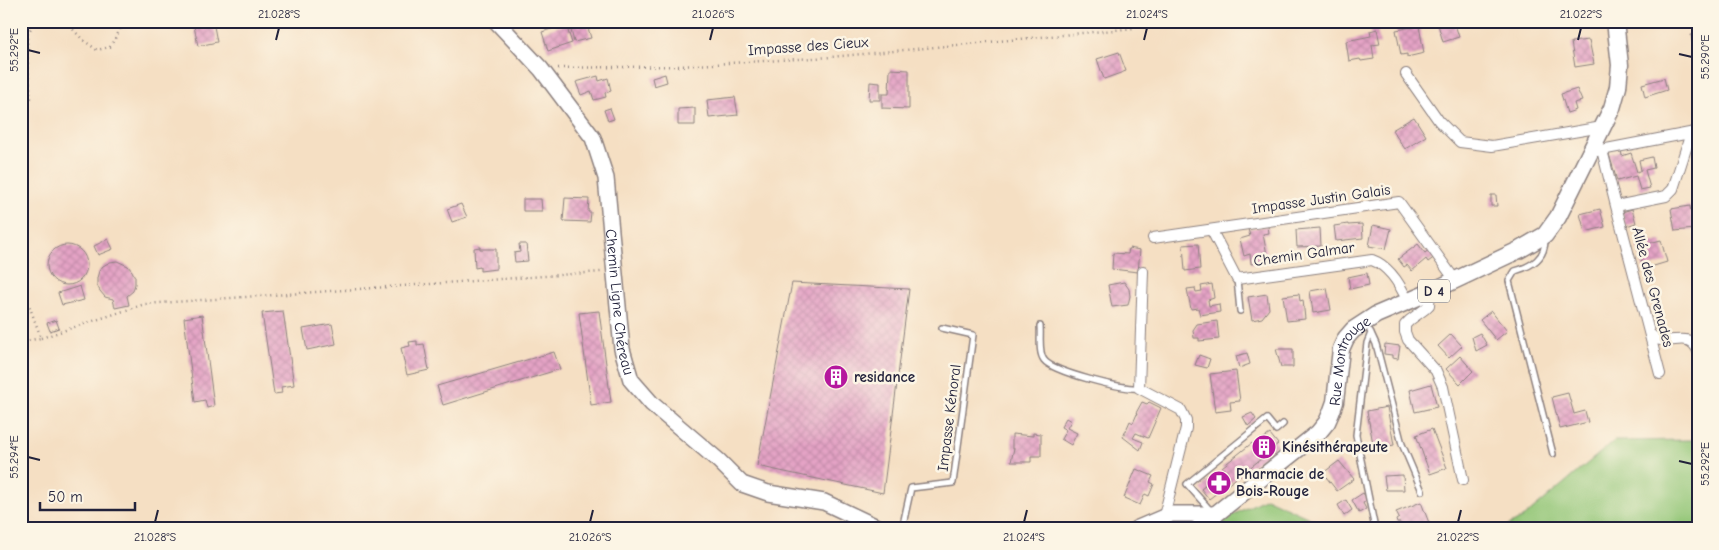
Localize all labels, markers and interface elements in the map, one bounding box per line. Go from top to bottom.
text: 21.028°S [258,7,300,21]
text: 21.026°S [692,7,735,21]
text: 21.024°S [1126,7,1168,21]
text: 21.022°S [1560,7,1603,21]
text: 55.292°E [7,28,21,72]
street label: Impasse des Cieux [747,33,870,59]
text: 55.290°E [1698,34,1712,80]
street label: Impasse Justin Galais [1250,180,1392,218]
street label: Allée des Grenades [1628,225,1678,349]
street label: Chemin Ligne Chéreau [602,228,638,377]
street label: Chemin Galmar [1252,238,1356,270]
road number: D 4 [1418,280,1450,302]
street label: Rue Montrouge [1326,312,1374,407]
street label: Impasse Kénoral [933,363,965,473]
building icon: residance [823,364,849,390]
place label: residance [854,368,915,386]
building icon: Kinésithérapeute [1251,434,1277,460]
text: 55.294°E [7,435,21,479]
place label: Kinésithérapeute [1282,438,1388,456]
text: 55.292°E [1698,442,1712,486]
place label: Pharmacie de Bois-Rouge [1236,465,1324,500]
pharmacy icon: Pharmacie de Bois-Rouge [1206,470,1232,496]
scale bar [40,480,135,512]
text: 50 m [48,488,83,506]
text: 21.028°S [134,530,176,544]
text: 21.026°S [569,530,612,544]
text: 21.024°S [1003,530,1045,544]
text: 21.022°S [1437,530,1480,544]

